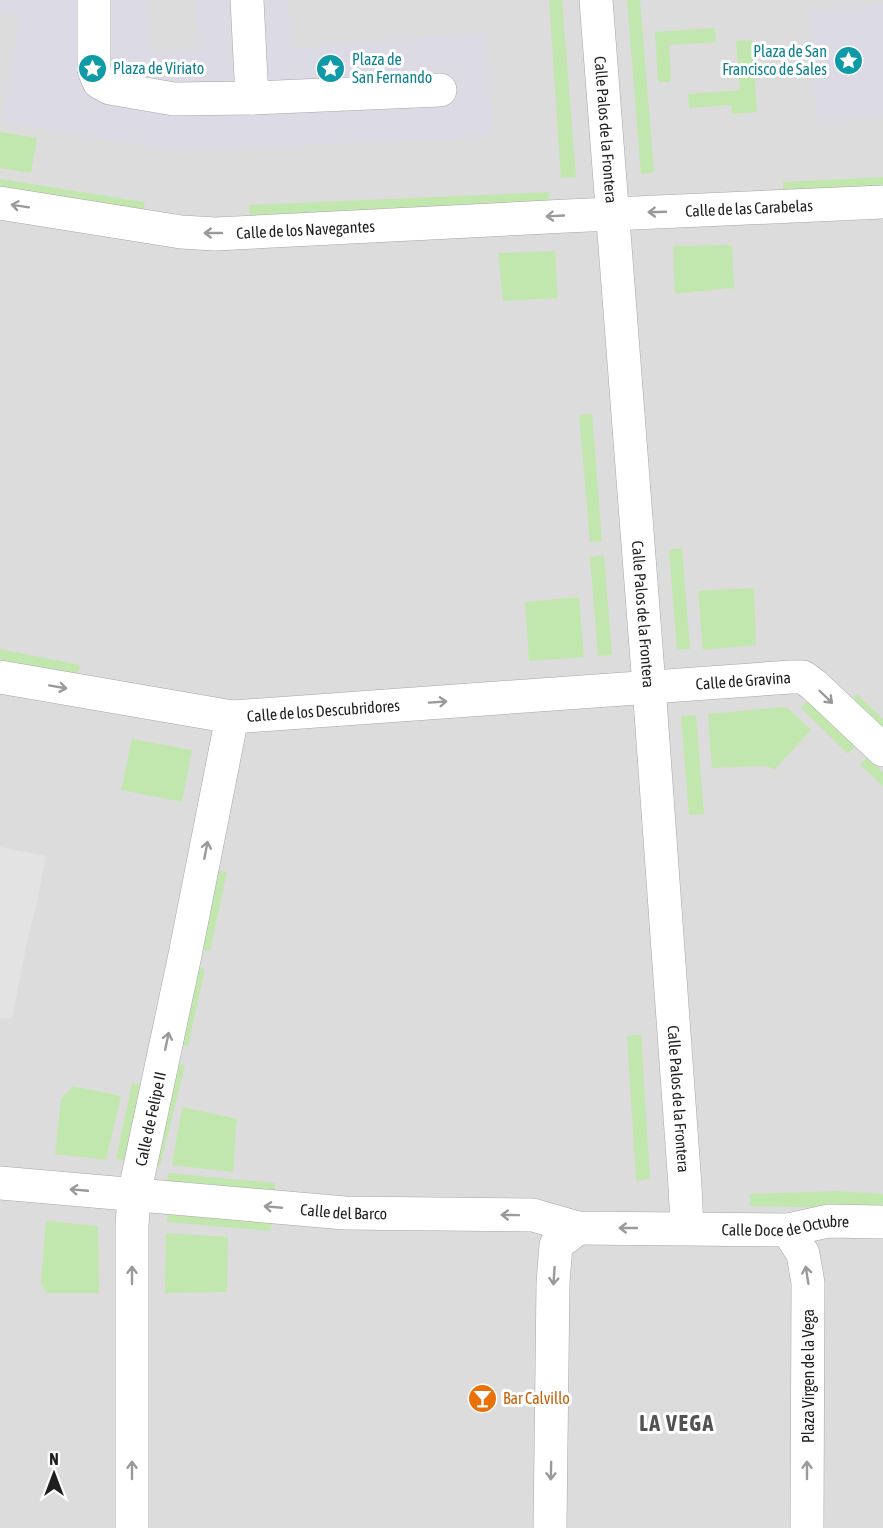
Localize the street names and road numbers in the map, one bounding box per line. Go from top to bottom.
street label: Calle Palos de la Frontera [591,55,621,204]
street label: Calle de las Carabelas [685,196,814,220]
street label: Calle de los Navegantes [236,217,376,242]
street label: Calle Palos de la Frontera [629,540,658,688]
street label: Calle de Gravina [695,668,791,693]
street label: Calle de los Descubridores [246,696,401,725]
street label: Calle Palos de la Frontera [664,1025,693,1173]
street label: Calle de Felipe II [131,1070,169,1168]
street label: Calle del Barco [300,1200,387,1222]
street label: Calle Doce de Octubre [721,1212,849,1239]
street label: Plaza Virgen de la Vega [799,1309,818,1443]

